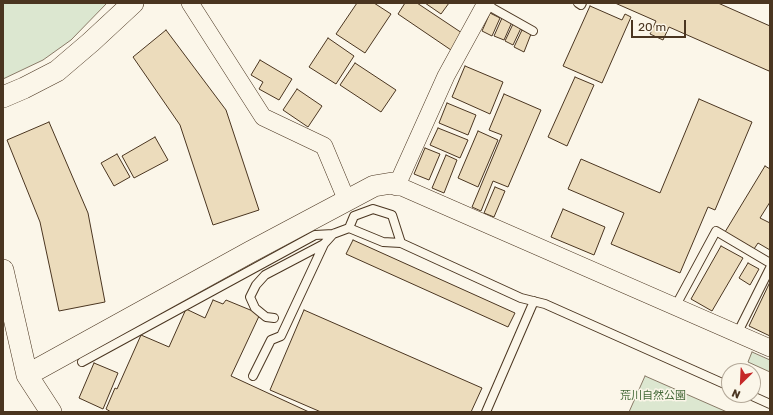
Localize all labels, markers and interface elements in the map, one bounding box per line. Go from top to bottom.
scale bar [633,12,688,38]
text: 20 m [638,20,666,34]
north arrow [721,363,761,403]
text: N [730,386,743,401]
park label: 荒川自然公園 [620,389,686,403]

